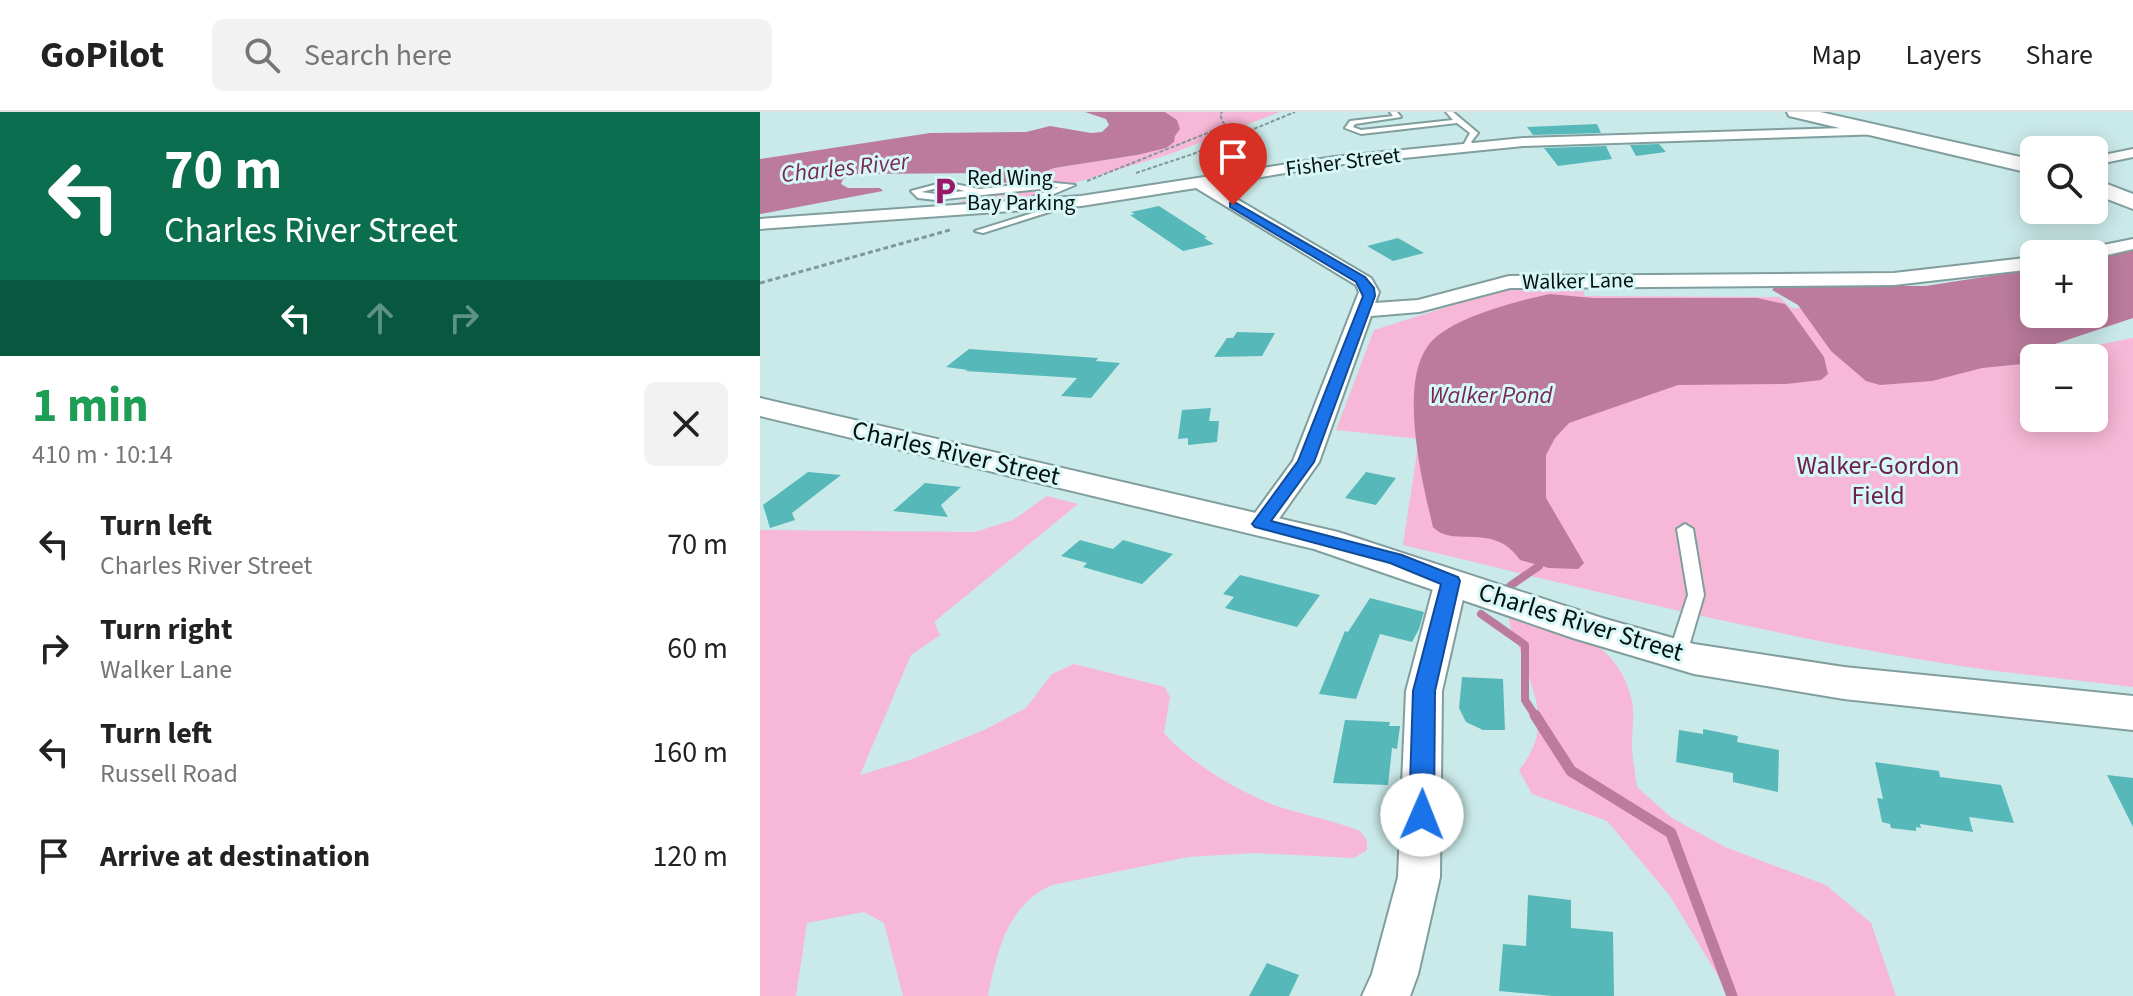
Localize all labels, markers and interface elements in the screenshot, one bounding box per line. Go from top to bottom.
search box [212,19,772,91]
text: GoPilot [40,28,164,82]
icon: search [240,33,284,77]
text: Search here [304,34,452,77]
text: Map [1811,35,1861,75]
text: Layers [1905,35,1981,75]
text: Share [2025,35,2093,75]
pin [1199,123,1267,205]
text: 70 m [164,131,282,210]
icon: arrive [1211,135,1255,179]
map controls [2020,136,2108,432]
button: search [2020,136,2108,224]
street label: Fisher Street [1284,139,1403,185]
icon: left [32,144,136,248]
water label: Charles River [779,144,912,192]
place label: Red Wing Bay Parking [967,162,1075,219]
parking icon: Red Wing Bay Parking [930,176,960,206]
text: Charles River Street [164,205,458,256]
button: + [2020,240,2108,328]
street label: Walker Lane [1522,264,1634,298]
icon: left [274,296,318,340]
icon: ahead [358,296,402,340]
icon: right [442,296,486,340]
button: − [2020,344,2108,432]
text: 1 min [32,372,149,440]
water label: Walker Pond [1430,378,1554,413]
button: close [644,382,728,466]
street label: Charles River Street [848,411,1064,495]
text: 410 m · 10:14 [32,436,173,473]
park label: Walker-Gordon Field [1796,447,1960,514]
text: Turn left [100,504,212,547]
icon: left [32,522,76,566]
text: 70 m [667,523,728,566]
text: Charles River Street [100,547,312,584]
street label: Charles River Street [1474,573,1688,671]
text: Turn right [100,608,232,651]
icon: right [32,626,76,670]
text: 60 m [667,627,728,670]
text: Walker Lane [100,651,232,688]
text: Turn left [100,712,212,755]
icon: left [32,730,76,774]
text: 160 m [652,731,728,774]
text: Russell Road [100,755,238,792]
position arrow [1380,773,1464,857]
icon: arrive [32,834,76,878]
text: Arrive at destination [100,835,370,878]
text: 120 m [652,835,728,878]

